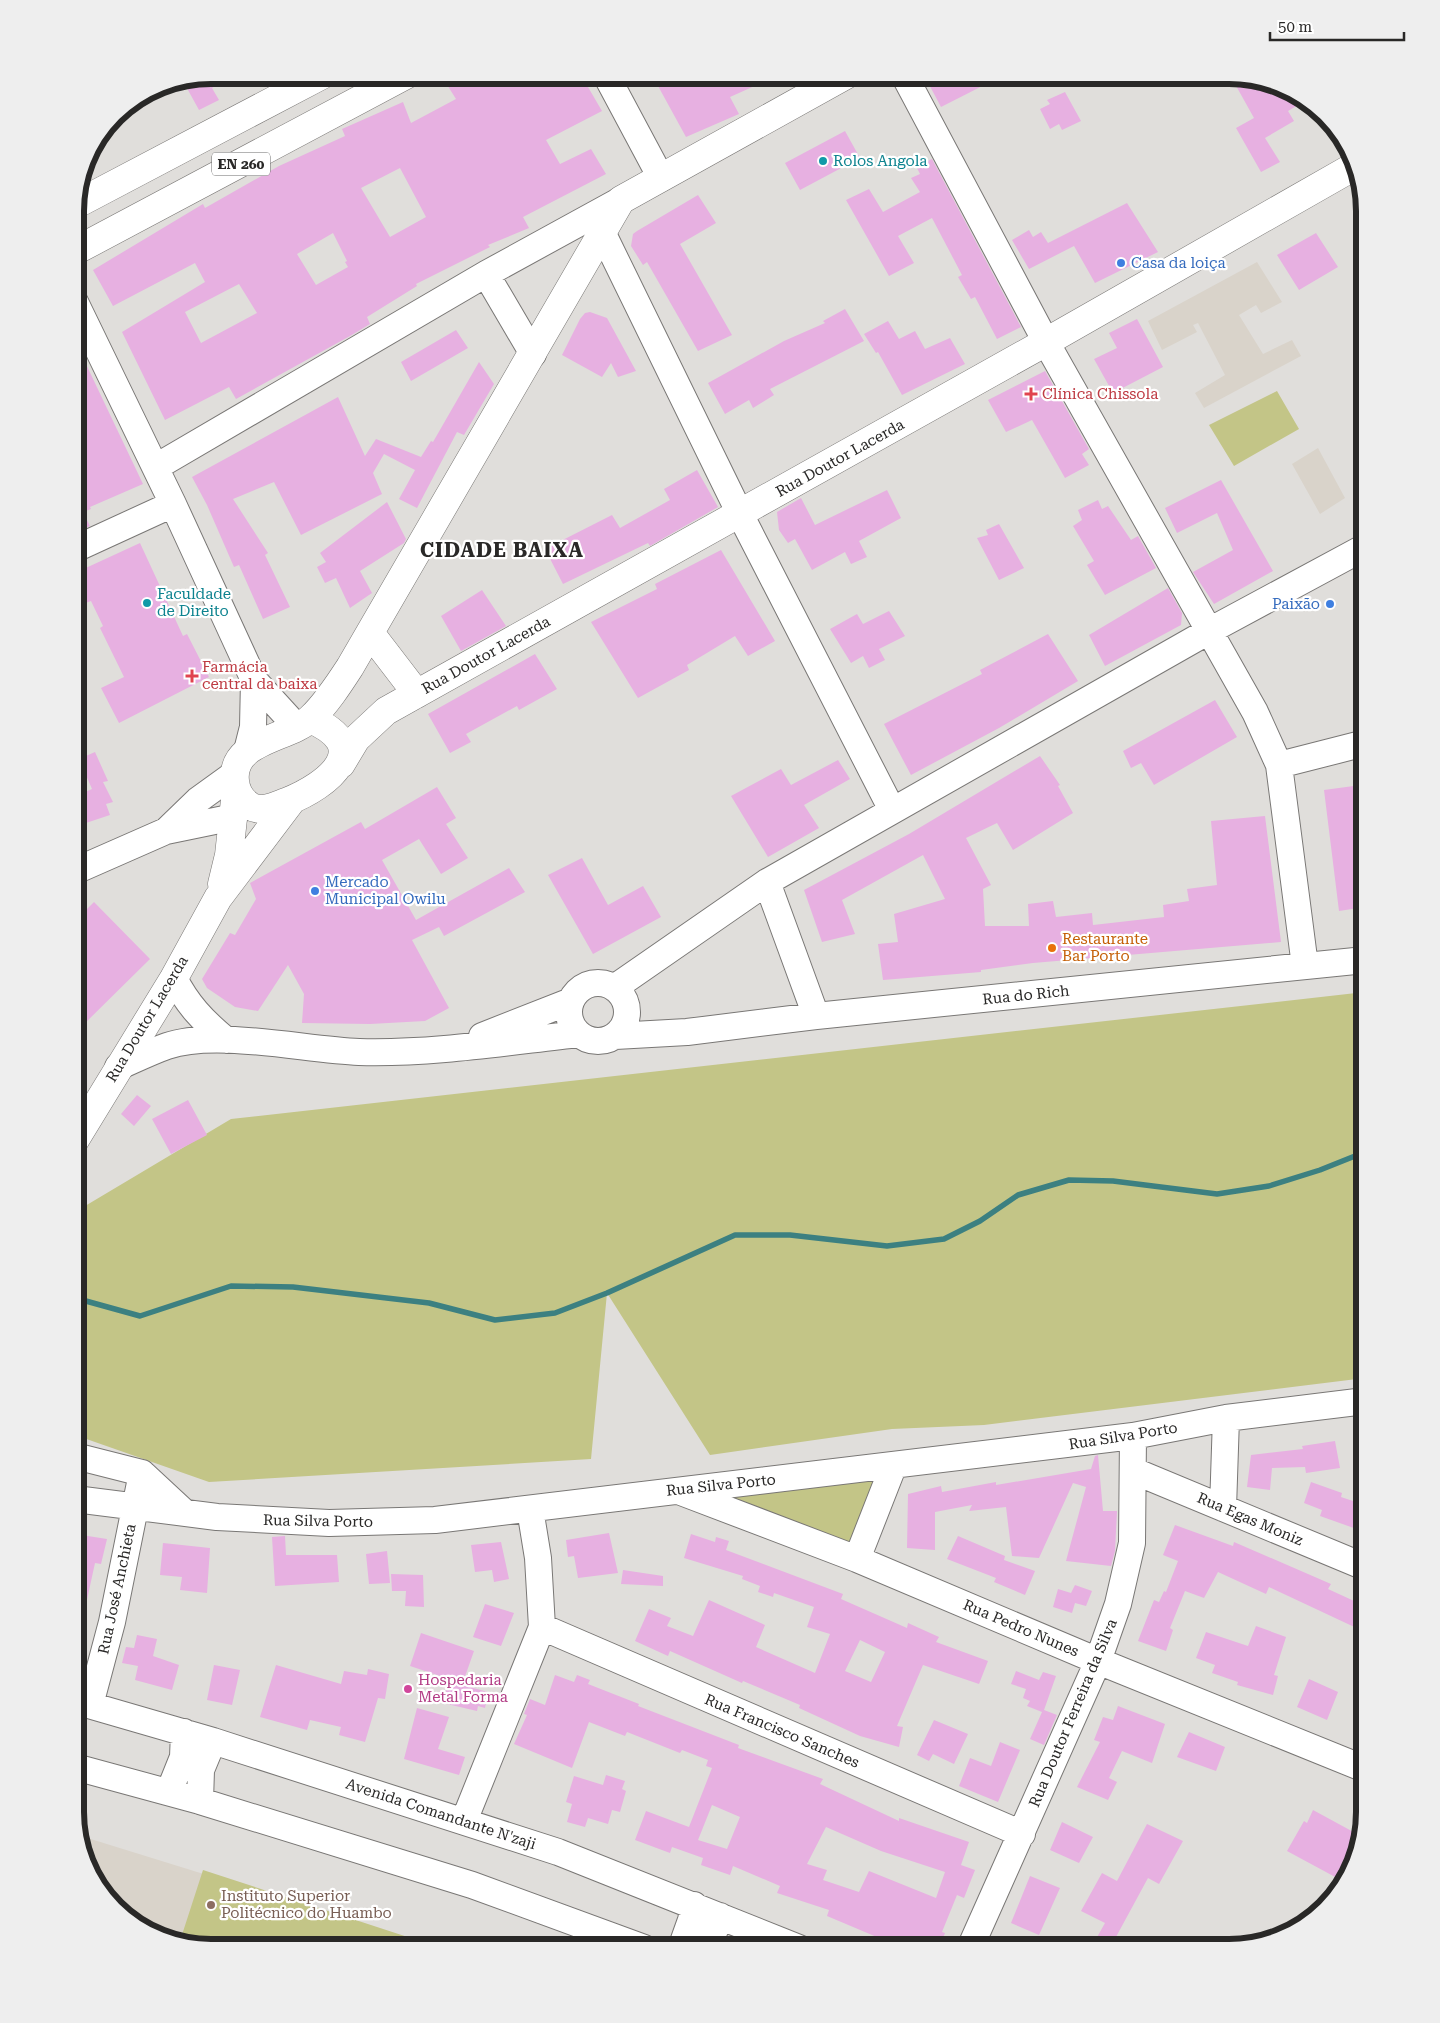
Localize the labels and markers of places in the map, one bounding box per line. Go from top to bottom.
place label: Rolos Angola [833,152,927,170]
marker: Rolos Angola [817,155,829,167]
place label: Casa da loiça [1131,254,1226,272]
marker: Casa da loiça [1115,257,1127,269]
place label: Clínica Chissola [1042,385,1158,403]
marker: Clínica Chissola [1024,387,1038,401]
place label: Faculdade de Direito [157,585,231,620]
place label: Paixão [1272,595,1320,613]
marker: Faculdade de Direito [141,597,153,609]
marker: Paixão [1324,598,1336,610]
place label: Farmácia central da baixa [202,658,317,693]
marker: Farmácia central da baixa [186,670,198,682]
place label: Mercado Municipal Owilu [325,873,446,908]
marker: Mercado Municipal Owilu [309,885,321,897]
place label: Restaurante Bar Porto [1062,930,1148,965]
marker: Restaurante Bar Porto [1046,942,1058,954]
place label: Hospedaria Metal Forma [418,1671,508,1706]
marker: Hospedaria Metal Forma [402,1683,414,1695]
place label: Instituto Superior Politécnico do Huambo [221,1887,392,1922]
marker: Instituto Superior Politécnico do Huambo [205,1899,217,1911]

